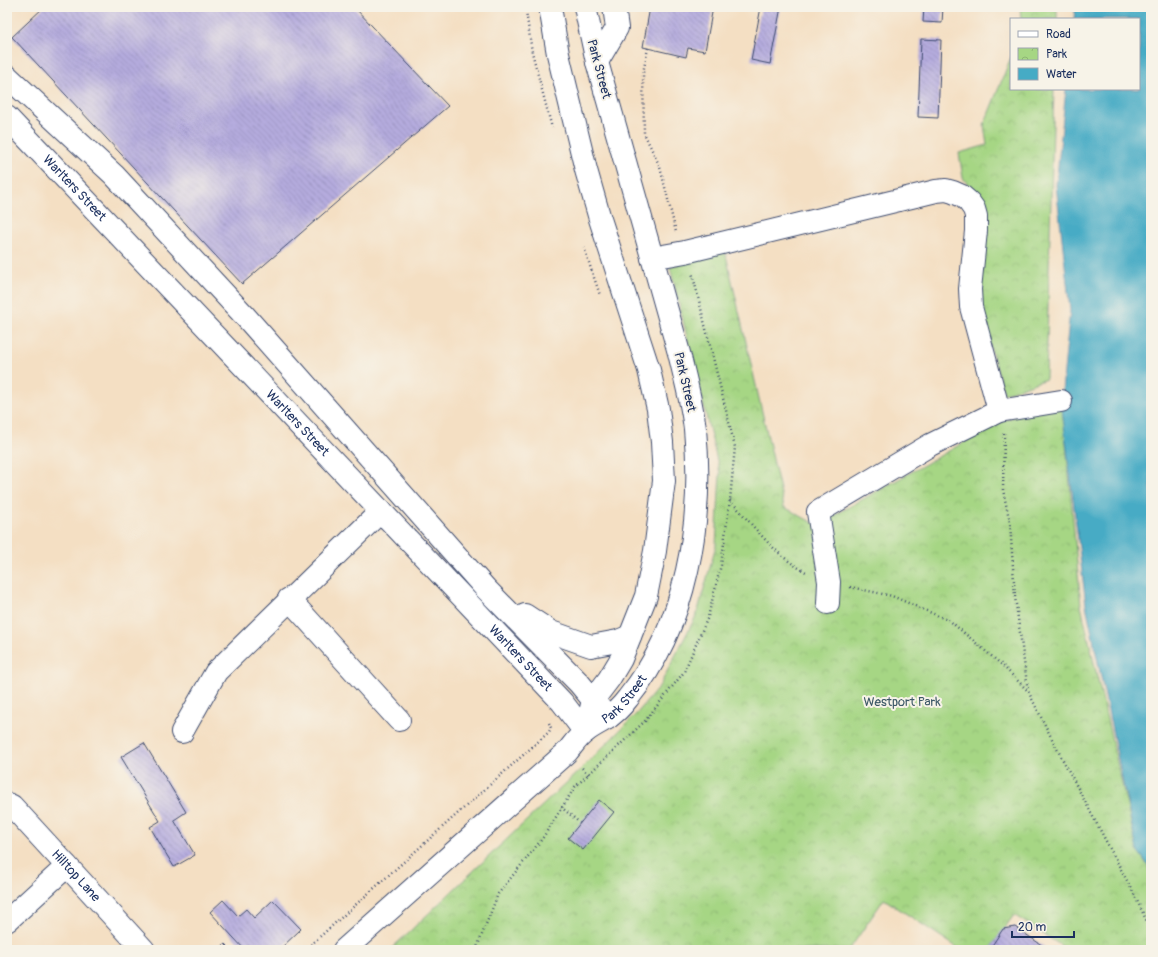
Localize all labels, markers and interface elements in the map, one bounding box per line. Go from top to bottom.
legend [1010,18,1140,90]
text: Road [1046,27,1071,42]
street label: Park Street [583,38,615,101]
text: Park [1046,47,1067,62]
text: Water [1046,67,1077,82]
street label: Warlters Street [39,152,110,225]
street label: Park Street [670,351,700,414]
street label: Warlters Street [262,387,333,460]
street label: Warlters Street [485,622,556,695]
street label: Park Street [599,671,651,728]
park label: Westport Park [863,694,941,710]
street label: Hilltop Lane [48,846,104,906]
scale bar [1012,913,1074,939]
text: 20 m [1018,920,1047,935]

